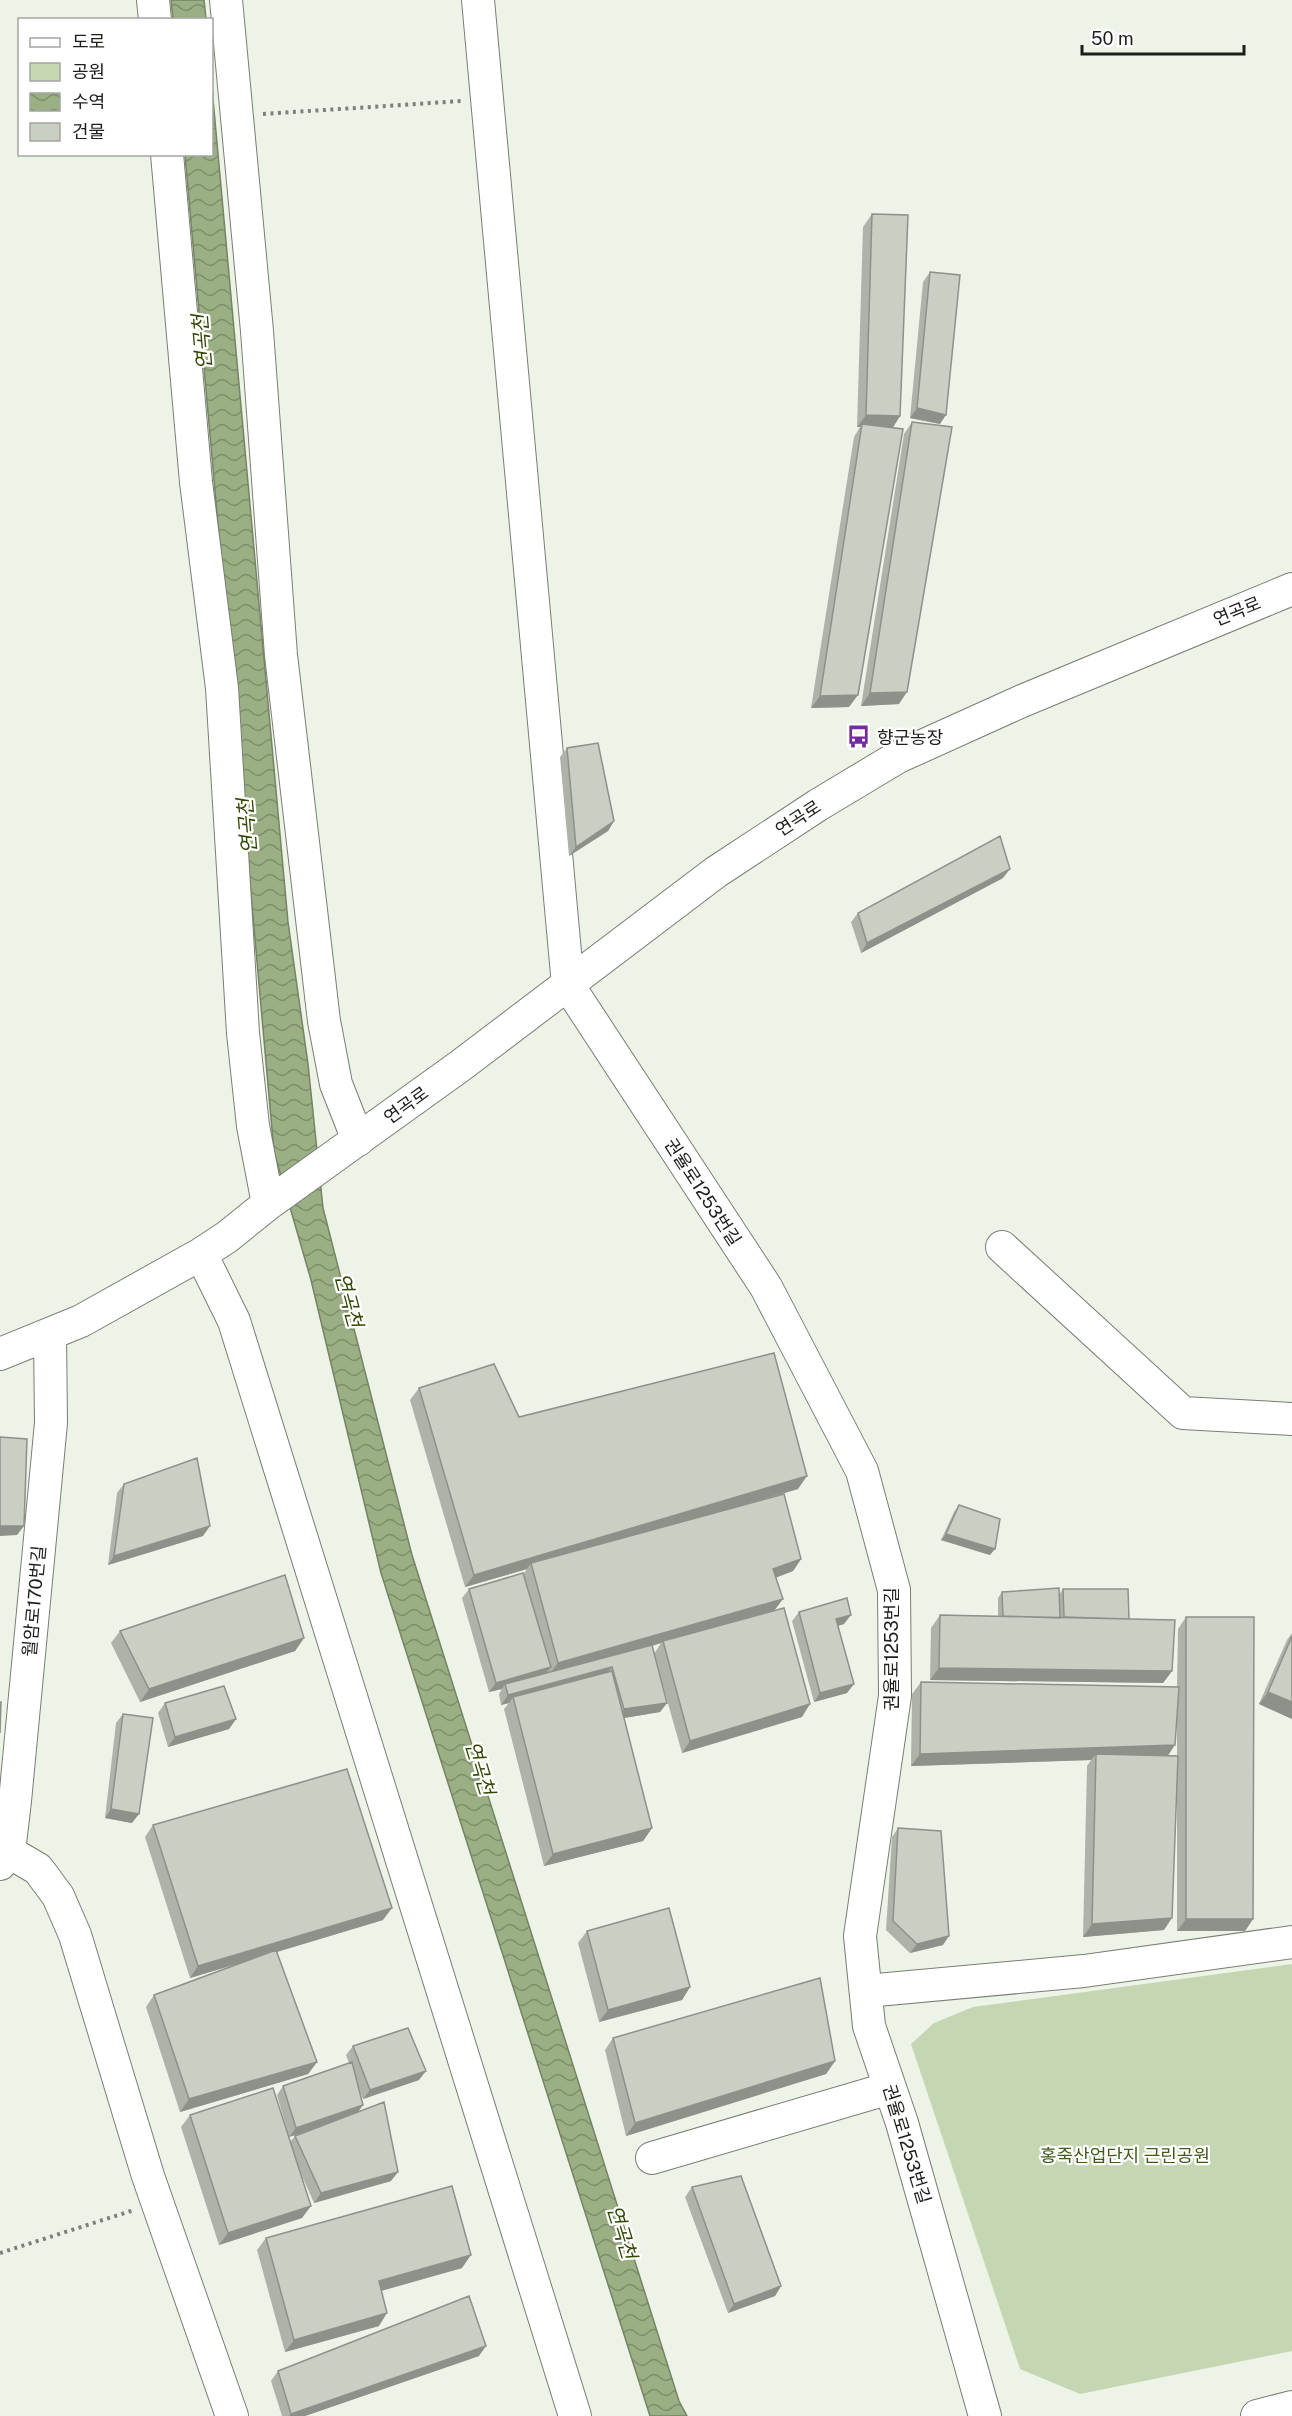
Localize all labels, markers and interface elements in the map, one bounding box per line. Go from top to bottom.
legend [18,18,213,156]
scale bar [1082,18,1244,56]
text: 50 m [1091,28,1134,49]
text: 도로 [72,31,105,52]
text: 공원 [72,61,105,82]
text: 수역 [72,91,105,112]
text: 건물 [72,121,105,142]
water label: 연곡천 [187,311,216,371]
street label: 연곡로 [1210,592,1264,630]
bus stop icon: 향군농장 [846,724,872,750]
place label: 향군농장 [877,727,943,748]
water label: 연곡천 [232,795,261,855]
street label: 연곡로 [771,796,825,840]
street label: 연곡로 [380,1082,432,1128]
street label: 권율로1253번길 [660,1134,746,1250]
water label: 연곡천 [330,1270,368,1332]
street label: 월암로170번길 [19,1544,49,1658]
street label: 권율로1253번길 [881,1587,902,1711]
water label: 연곡천 [460,1738,500,1800]
street label: 권율로1253번길 [879,2082,935,2206]
park label: 홍죽산업단지 근린공원 [1040,2145,1210,2166]
water label: 연곡천 [602,2202,642,2264]

